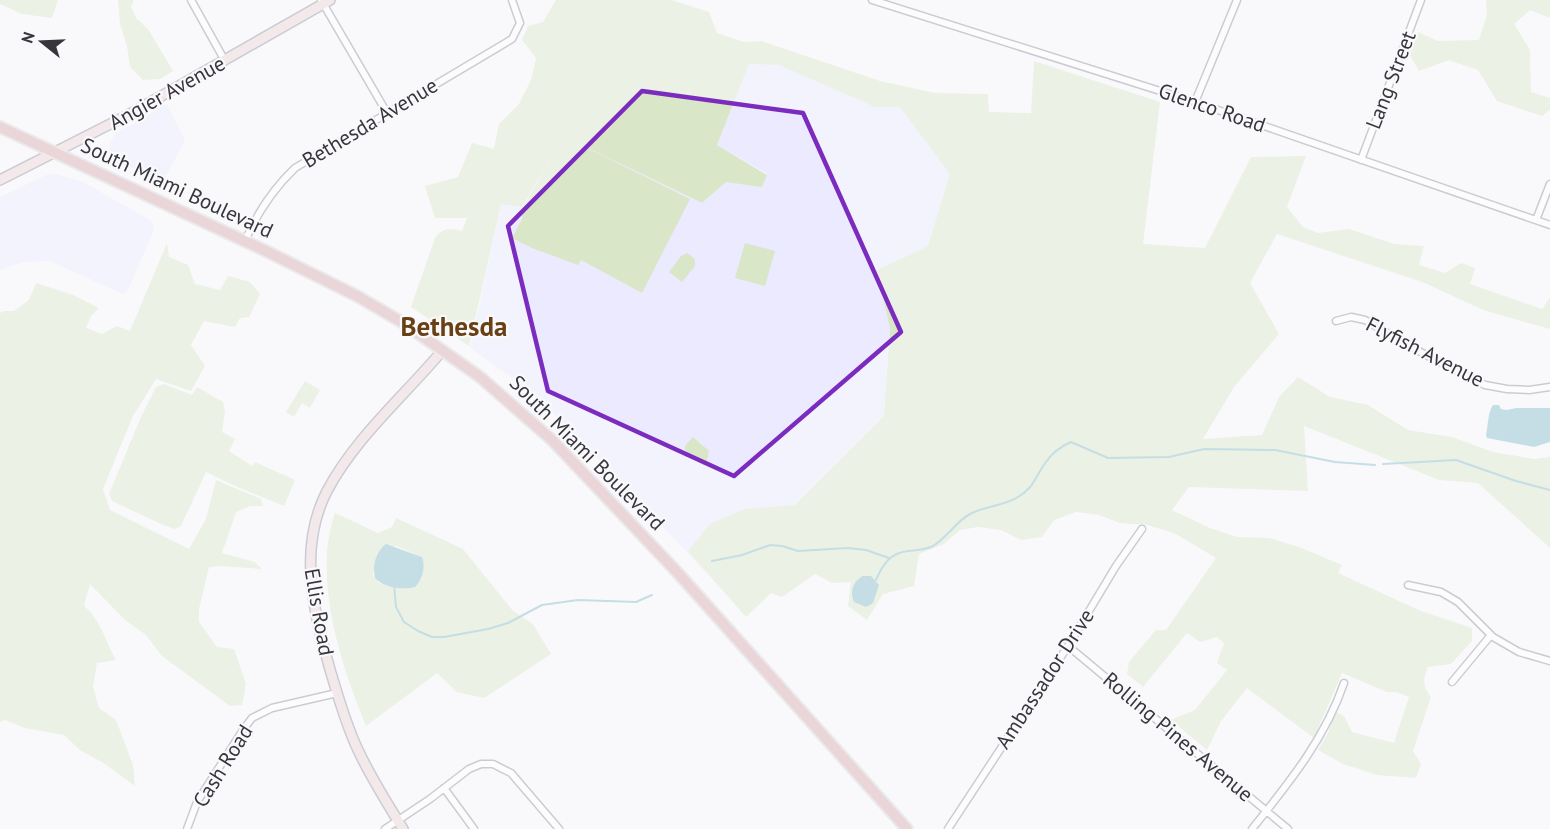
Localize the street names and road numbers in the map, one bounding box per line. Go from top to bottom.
street label: Lang Street [1359,27,1422,133]
street label: Angier Avenue [104,49,230,136]
street label: Bethesda Avenue [297,72,442,174]
street label: Glenco Road [1155,77,1269,138]
street label: South Miami Boulevard [77,131,278,244]
street label: Flyfish Avenue [1362,310,1489,393]
street label: South Miami Boulevard [504,369,671,536]
street label: Ellis Road [299,566,340,658]
street label: Ambassador Drive [989,604,1100,754]
street label: Rolling Pines Avenue [1098,666,1259,807]
street label: Cash Road [187,719,259,812]

